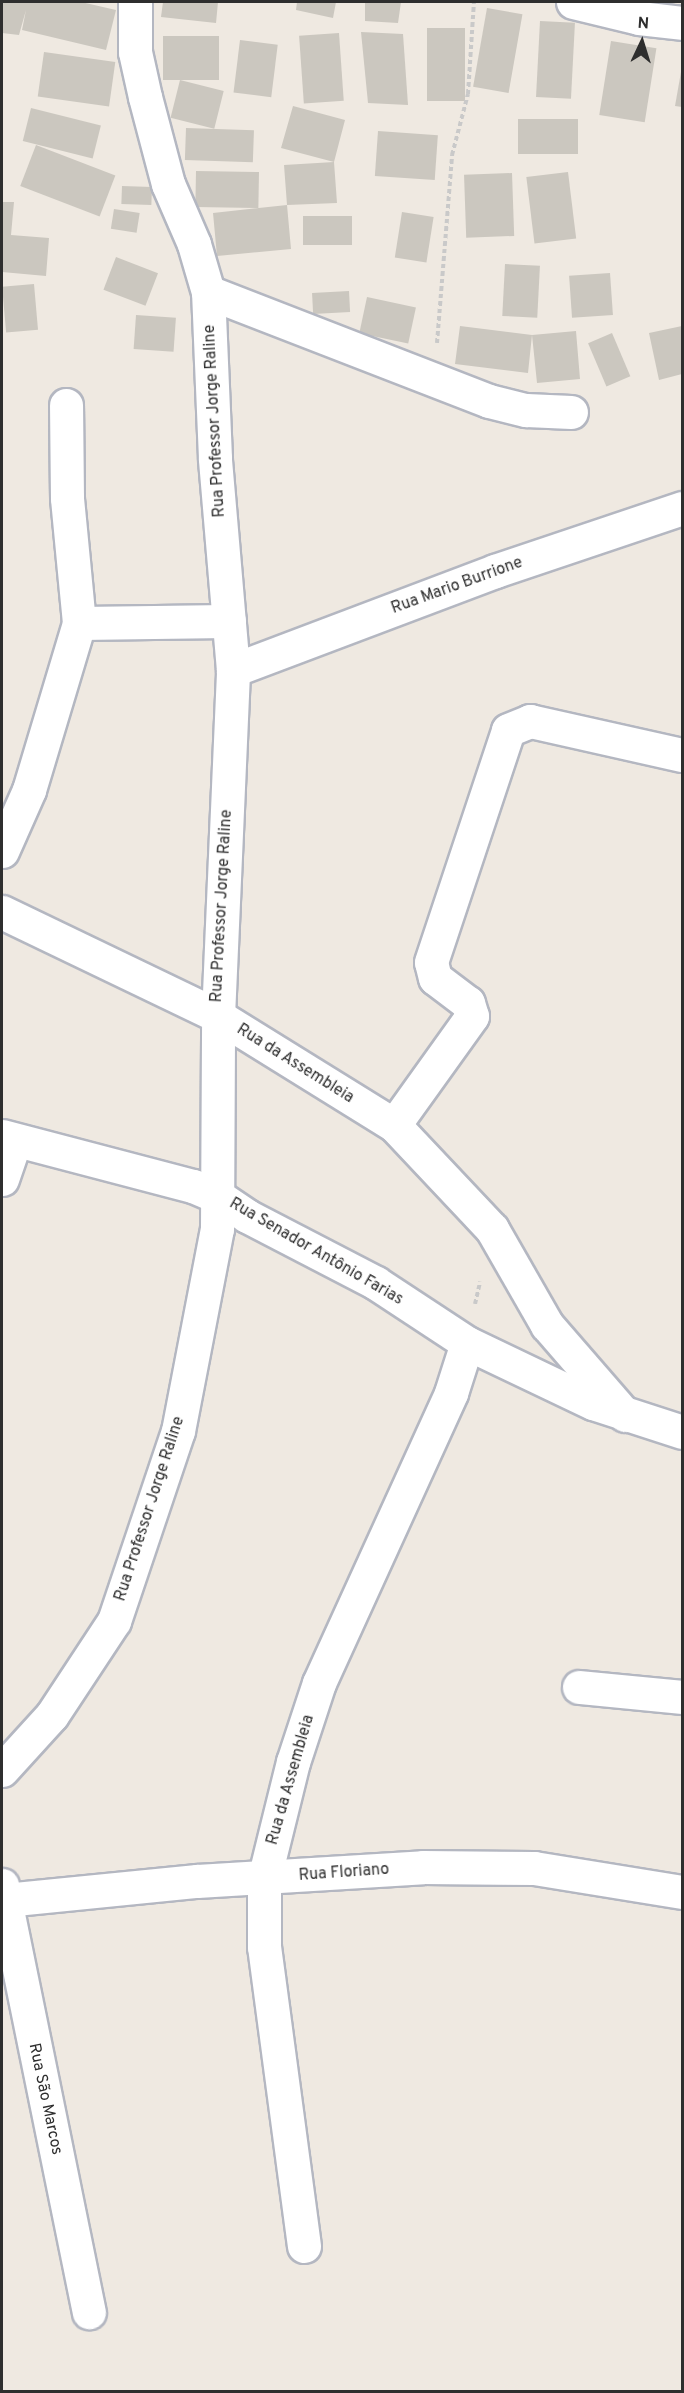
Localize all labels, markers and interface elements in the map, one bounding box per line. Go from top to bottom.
north arrow [612,12,672,72]
text: N [637,14,650,34]
street label: Rua Professor Jorge Raline [200,324,230,518]
street label: Rua Mario Burrione [389,553,525,619]
street label: Rua Professor Jorge Raline [207,809,237,1003]
street label: Rua da Assembleia [233,1020,357,1108]
street label: Rua Senador Antônio Farias [225,1194,407,1310]
street label: Rua Professor Jorge Raline [111,1414,189,1604]
street label: Rua da Assembleia [263,1712,319,1848]
street label: Rua Floriano [298,1860,390,1886]
street label: Rua São Marcos [24,2041,66,2157]

